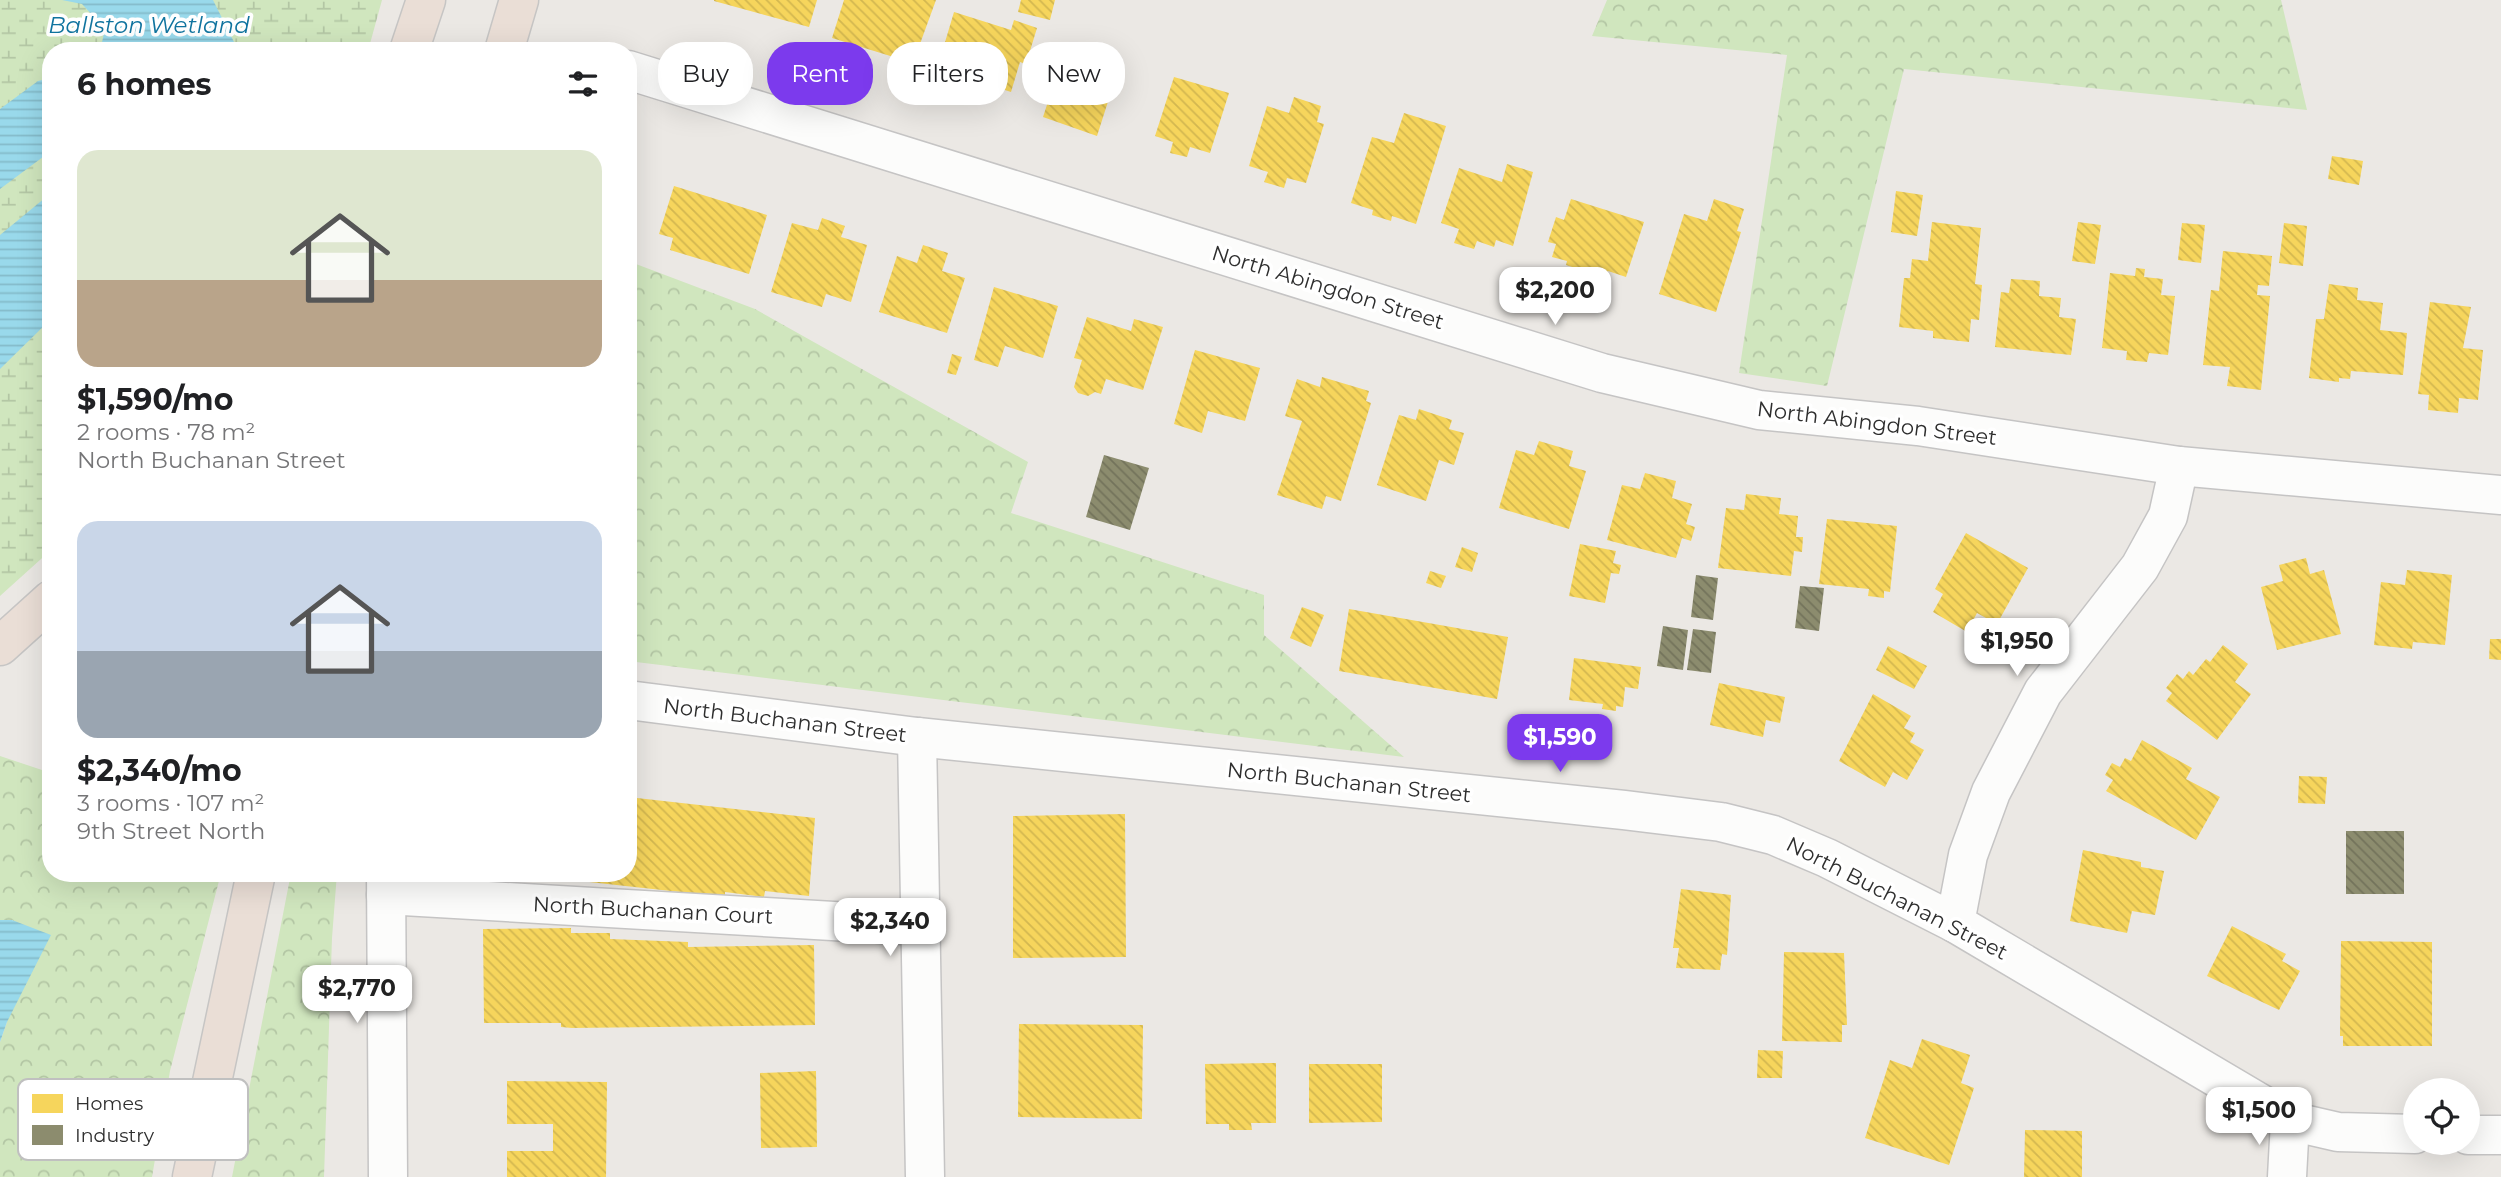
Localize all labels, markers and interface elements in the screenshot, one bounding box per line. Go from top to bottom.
water label: Ballston Wetland [48,11,250,39]
chip: Buy [658,42,753,105]
chip: Rent [767,42,873,105]
chip: Filters [887,42,1008,105]
chip: New [1022,42,1125,105]
icon: filters [564,65,602,103]
text: 6 homes [77,66,212,103]
icon: home [277,195,403,321]
street label: North Abingdon Street [1209,240,1447,334]
pin: $2,200 [1498,268,1612,327]
text: $2,200 [1515,276,1595,304]
text: $1,590/mo [77,381,233,418]
street label: North Abingdon Street [1756,396,1998,450]
text: 2 rooms · 78 m² [77,418,255,446]
text: North Buchanan Street [77,446,346,474]
icon: home [277,566,403,692]
pin: $1,950 [1960,618,2074,678]
text: $1,950 [1980,627,2054,655]
street label: North Buchanan Street [662,693,908,747]
pin: $1,590 [1503,714,1617,774]
text: $1,590 [1523,723,1597,751]
text: $2,340/mo [77,752,242,789]
street label: North Buchanan Street [1226,757,1472,807]
text: 3 rooms · 107 m² [77,789,264,817]
text: 9th Street North [77,817,265,845]
street label: North Buchanan Street [1782,831,2012,965]
street label: North Buchanan Court [532,891,774,929]
pin: $2,340 [833,898,947,958]
text: $2,340 [850,907,930,935]
pin: $2,770 [300,965,414,1025]
text: $2,770 [318,974,396,1002]
map controls [2403,1078,2480,1155]
button: locate [2403,1078,2480,1155]
legend [18,1079,248,1160]
pin: $1,500 [2202,1088,2316,1147]
text: Homes [75,1092,143,1115]
text: $1,500 [2222,1096,2296,1124]
text: Industry [75,1124,155,1147]

